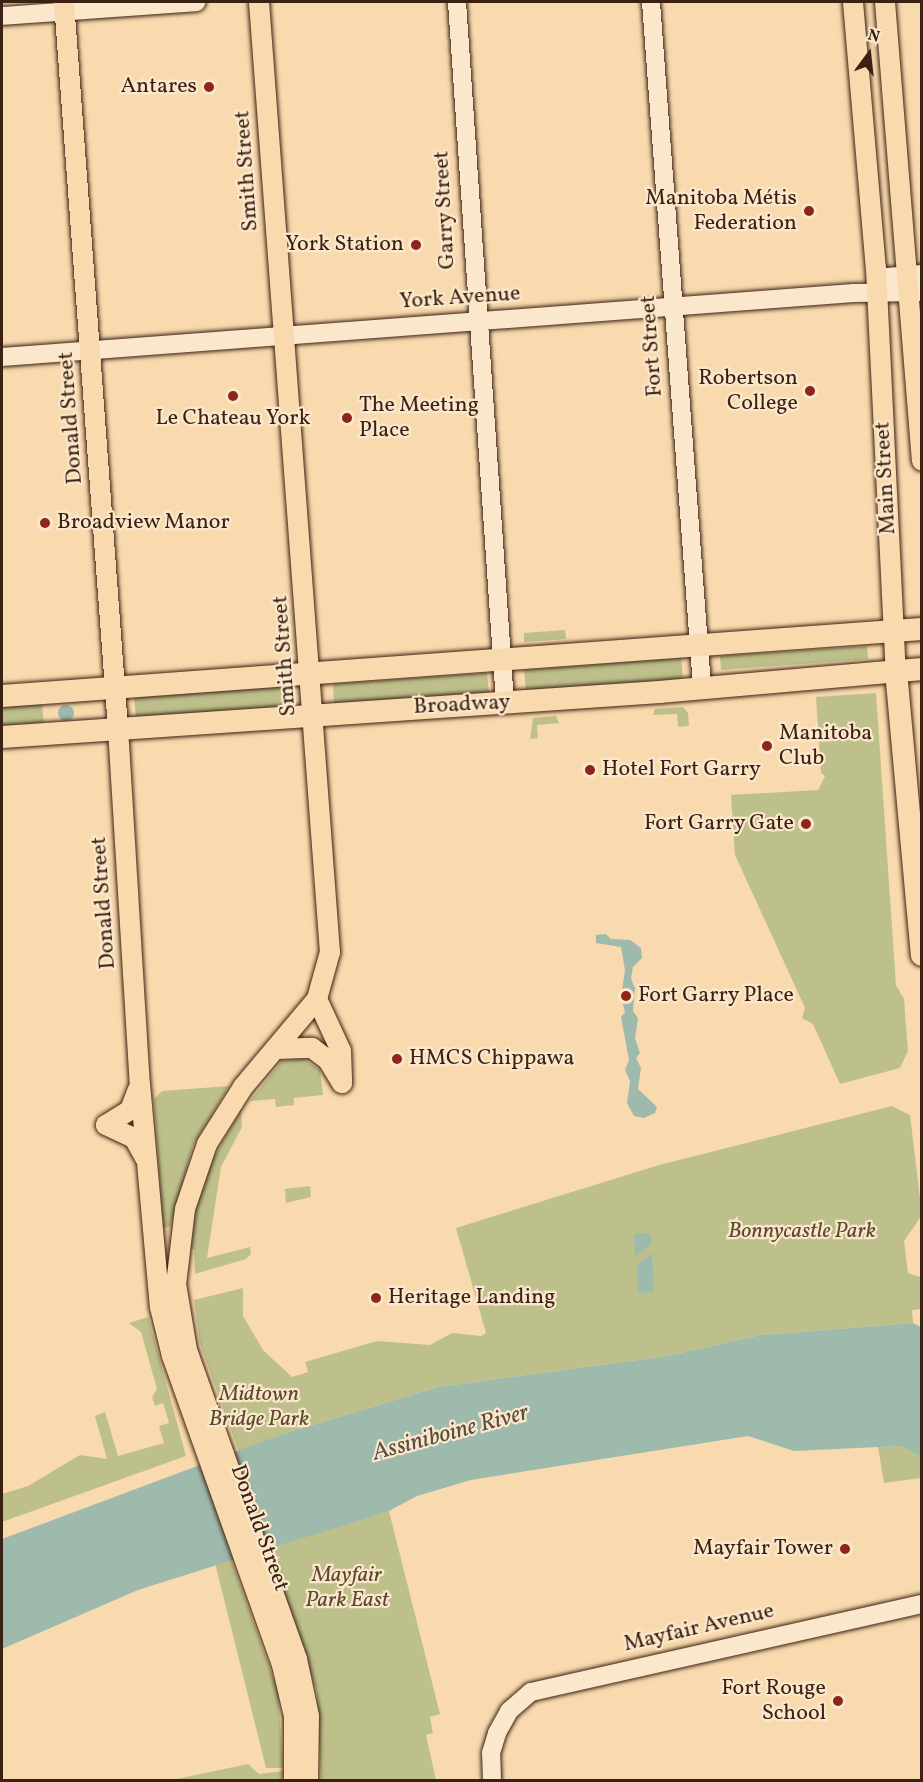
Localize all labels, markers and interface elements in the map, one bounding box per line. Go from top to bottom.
north arrow [839,24,899,84]
text: N [865,24,882,49]
place label: Antares [121,74,197,100]
marker: Antares [202,80,216,94]
street label: Smith Street [230,110,264,232]
street label: Garry Street [429,150,461,270]
place label: Manitoba Métis Federation [645,185,797,236]
marker: Manitoba Métis Federation [802,204,816,218]
place label: York Station [285,232,404,258]
marker: York Station [409,238,423,252]
street label: York Avenue [399,281,521,315]
street label: Fort Street [635,294,669,398]
street label: Donald Street [53,351,89,485]
place label: Robertson College [698,365,798,416]
marker: Robertson College [803,384,817,398]
marker: Le Chateau York [226,389,240,403]
place label: The Meeting Place [359,392,479,444]
place label: Le Chateau York [155,406,311,432]
marker: The Meeting Place [340,411,354,425]
street label: Main Street [870,421,902,535]
place label: Broadview Manor [57,510,230,536]
marker: Broadview Manor [38,516,52,530]
street label: Smith Street [268,595,302,717]
street label: Broadway [413,689,511,721]
place label: Manitoba Club [779,720,872,772]
marker: Manitoba Club [760,739,774,753]
place label: Hotel Fort Garry [602,757,761,783]
marker: Hotel Fort Garry [583,763,597,777]
place label: Fort Garry Gate [643,811,794,837]
marker: Fort Garry Gate [799,817,813,831]
street label: Donald Street [86,836,122,970]
place label: Fort Garry Place [638,983,795,1009]
marker: Fort Garry Place [619,989,633,1003]
place label: HMCS Chippawa [409,1046,575,1072]
marker: HMCS Chippawa [390,1052,404,1066]
park label: Bonnycastle Park [728,1219,876,1245]
place label: Heritage Landing [388,1285,555,1311]
marker: Heritage Landing [369,1291,383,1305]
park label: Midtown Bridge Park [209,1381,309,1432]
water label: Assiniboine River [370,1399,532,1469]
street label: Donald Street [224,1461,294,1595]
place label: Mayfair Tower [692,1536,833,1562]
marker: Mayfair Tower [838,1542,852,1556]
park label: Mayfair Park East [305,1562,389,1614]
street label: Mayfair Avenue [621,1598,777,1658]
place label: Fort Rouge School [721,1675,826,1726]
marker: Fort Rouge School [831,1694,845,1708]

